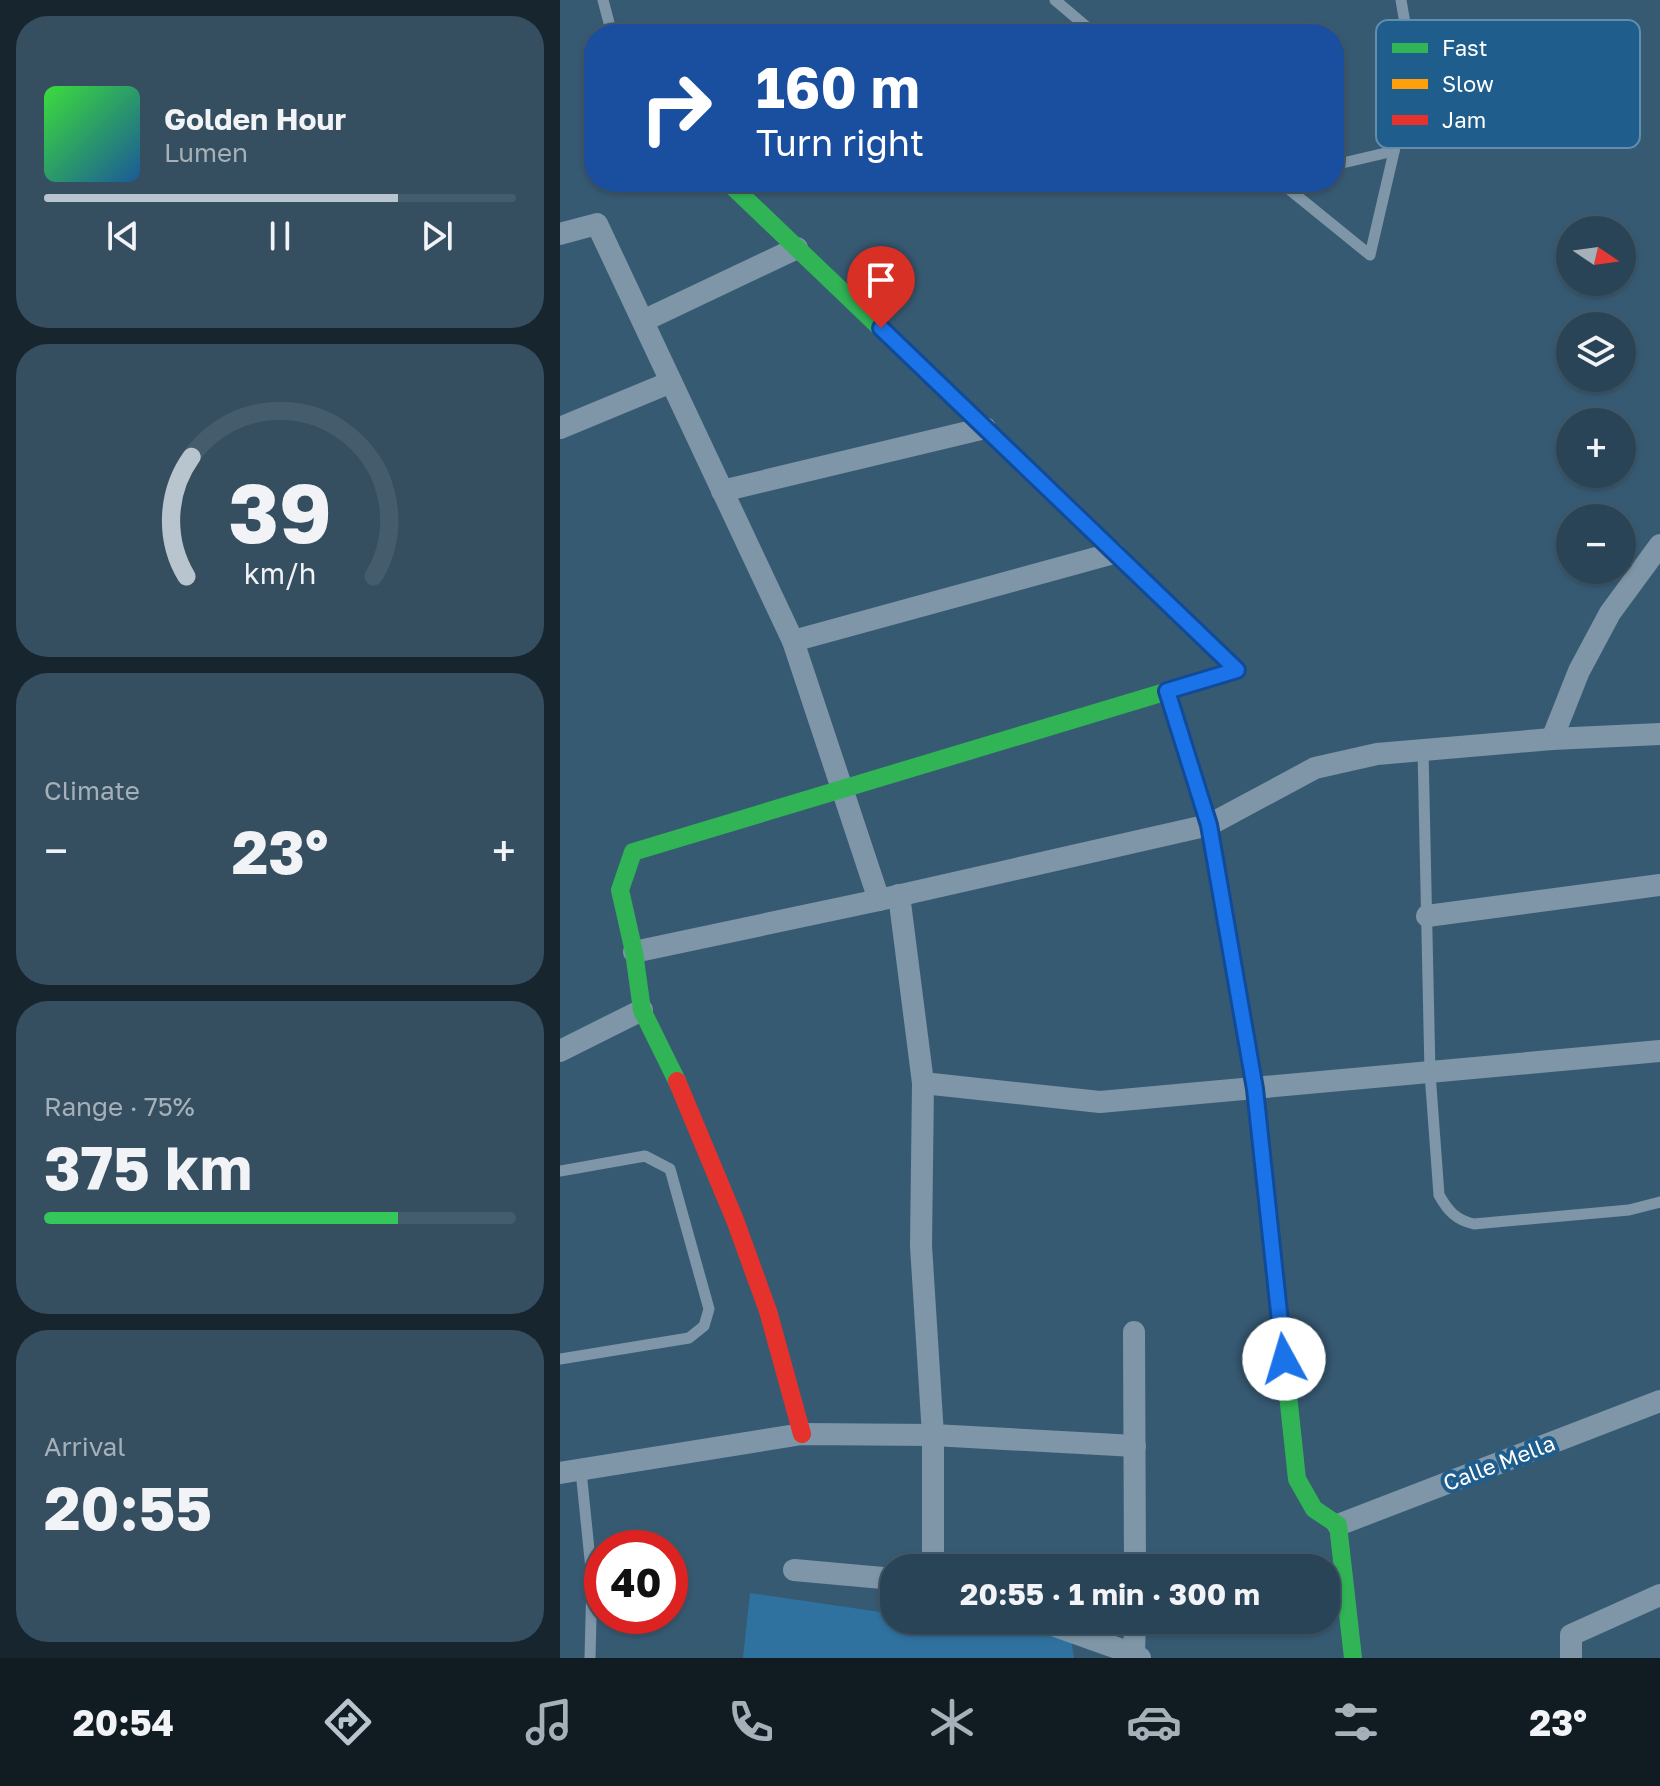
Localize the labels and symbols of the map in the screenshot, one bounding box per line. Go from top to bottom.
legend [1376,20,1640,148]
text: Fast [1442,34,1488,61]
text: Slow [1442,70,1494,97]
text: Jam [1442,106,1486,133]
north arrow [1556,216,1636,296]
pin [847,246,915,328]
position arrow [1242,1317,1326,1401]
street label: Calle Mella [1439,1429,1559,1496]
speed limit sign: 40 [584,1530,688,1634]

